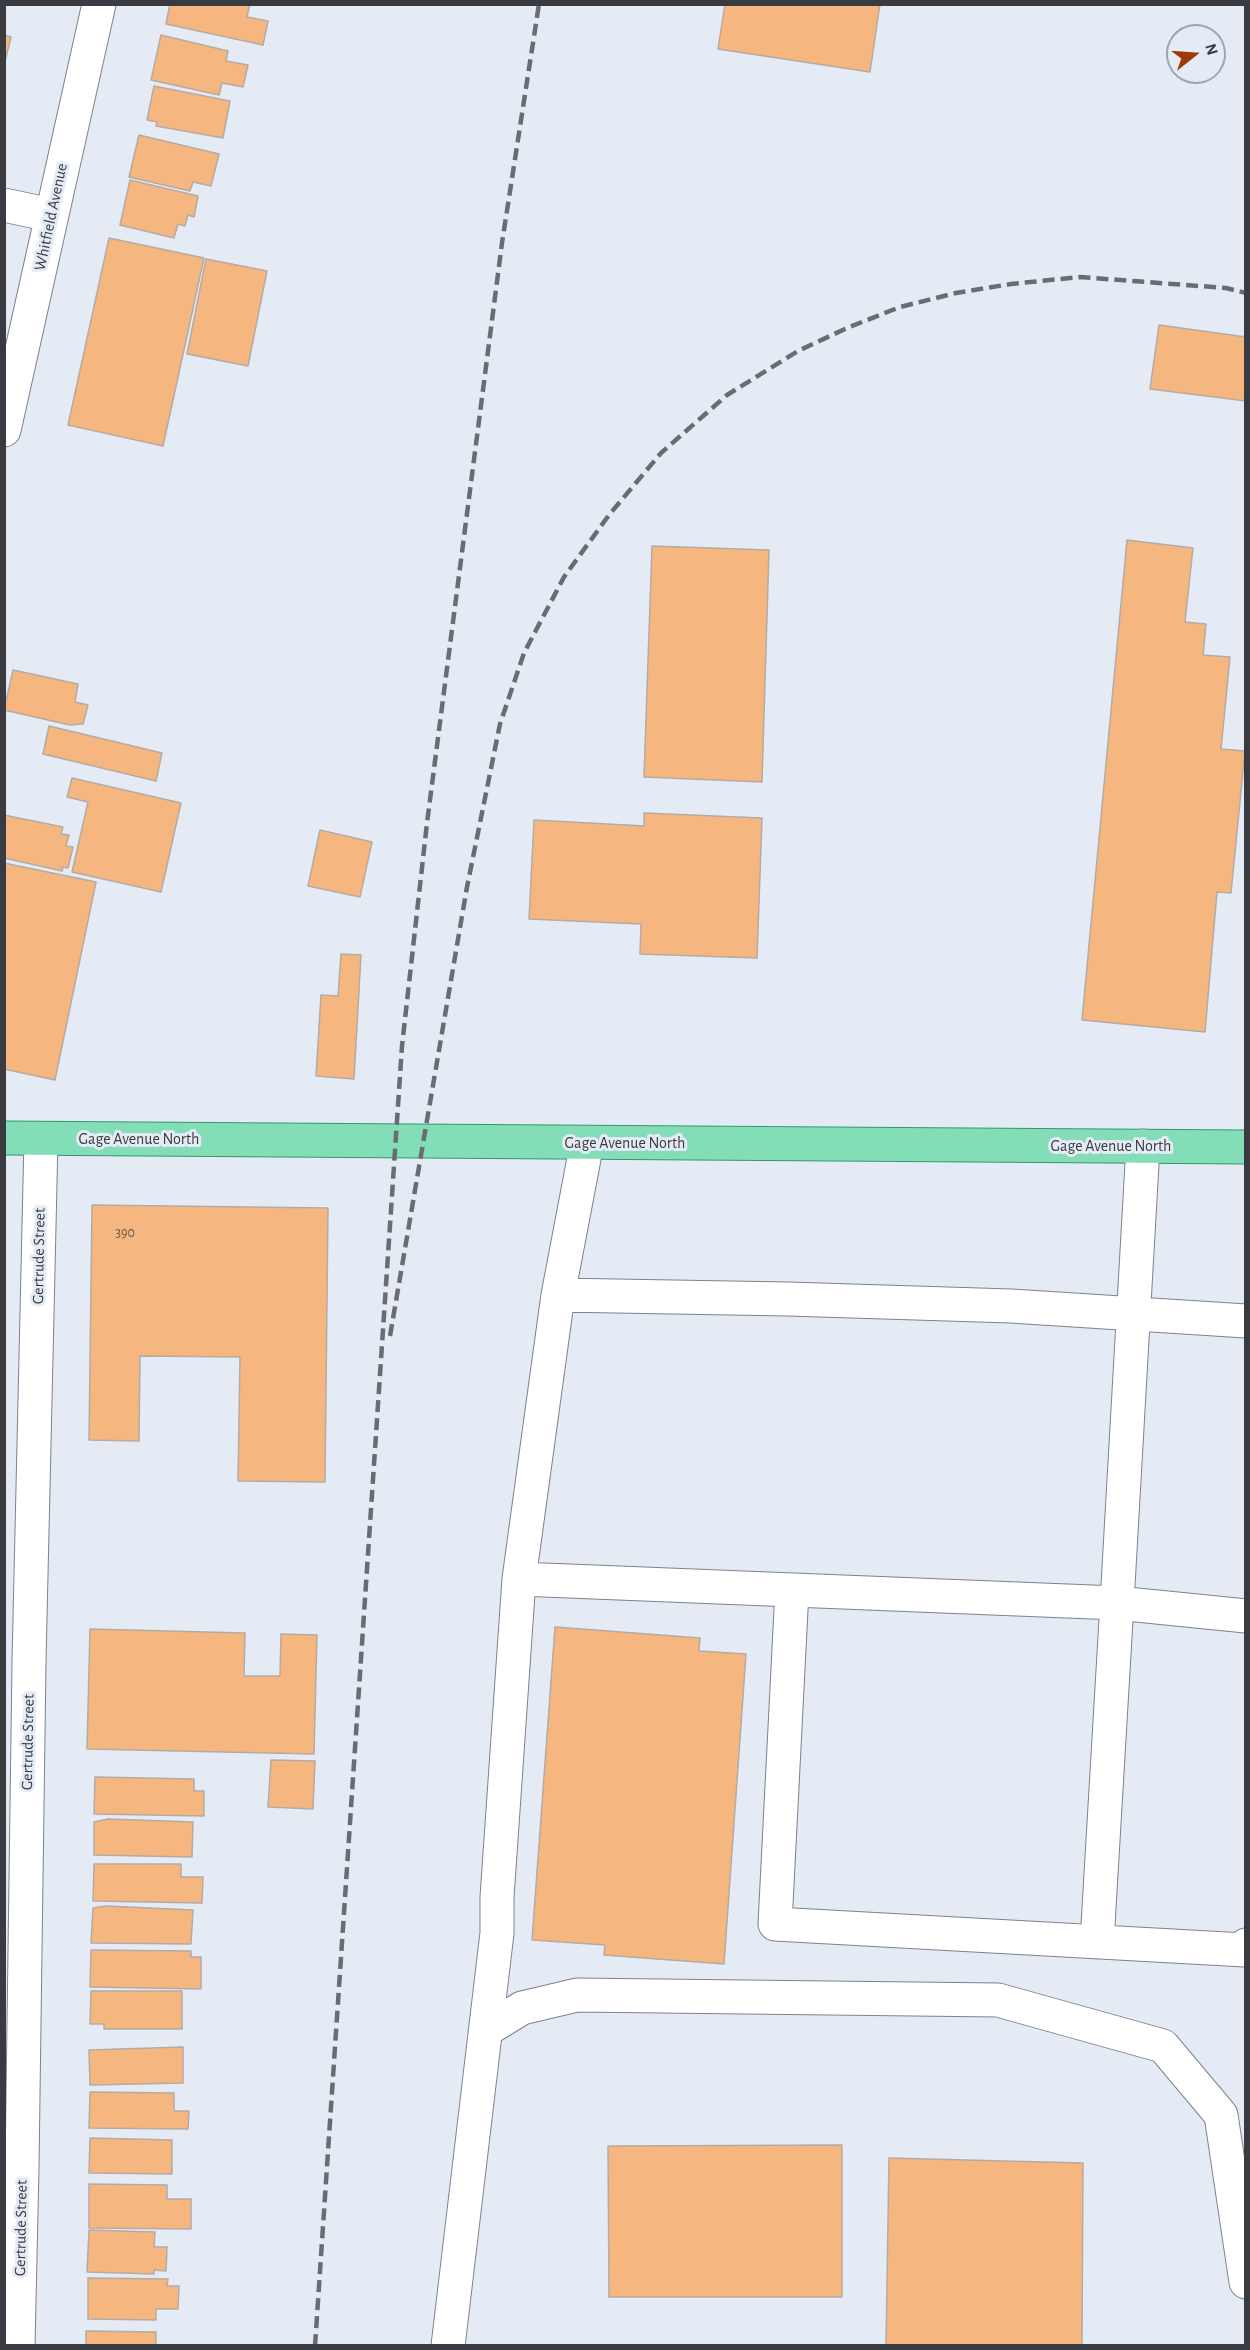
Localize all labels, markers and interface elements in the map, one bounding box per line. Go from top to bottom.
north arrow [1166,24,1226,84]
text: N [1202,42,1221,57]
street label: Whitfield Avenue [30,162,72,272]
street label: Gage Avenue North [79,1129,199,1149]
street label: Gage Avenue North [565,1133,685,1153]
street label: Gage Avenue North [1051,1136,1171,1156]
street label: Gertrude Street [29,1208,49,1304]
house number: 390 [115,1225,135,1241]
street label: Gertrude Street [18,1694,38,1790]
street label: Gertrude Street [11,2180,31,2276]

